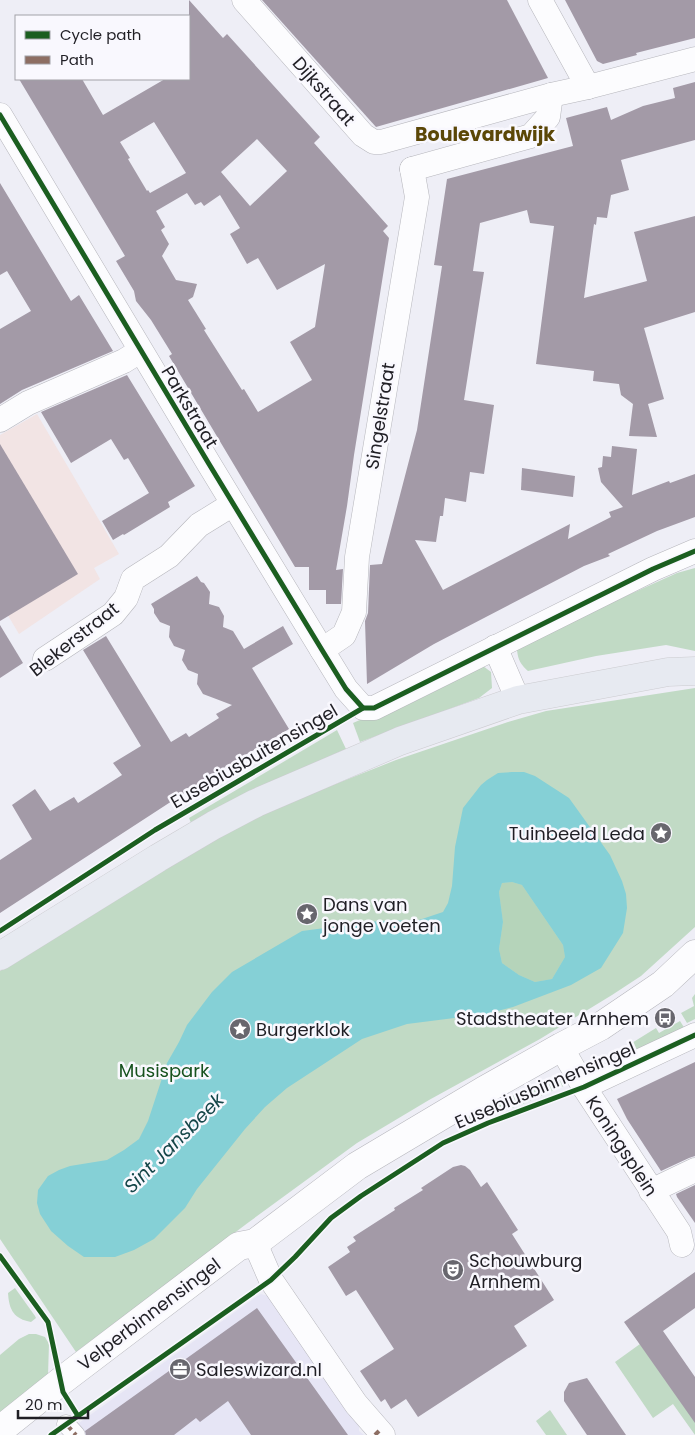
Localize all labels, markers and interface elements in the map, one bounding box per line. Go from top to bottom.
legend [15,15,190,80]
text: Cycle path [60,24,141,45]
text: Path [60,49,94,70]
street label: Dijkstraat [287,51,361,131]
district label: Boulevardwijk [415,121,555,148]
street label: Parkstraat [156,361,224,453]
street label: Singelstraat [359,361,401,471]
street label: Blekerstraat [24,596,124,682]
street label: Eusebiusbuitensingel [166,698,342,814]
place label: Tuinbeeld Leda [509,821,645,846]
place icon: Tuinbeeld Leda [649,821,673,845]
place label: Dans van jonge voeten [322,892,441,938]
place icon: Dans van jonge voeten [295,902,319,926]
place label: Stadstheater Arnhem [456,1006,649,1031]
bus stop icon: Stadstheater Arnhem [653,1006,677,1030]
place icon: Burgerklok [228,1017,252,1041]
place label: Burgerklok [256,1017,351,1042]
street label: Eusebiusbinnensingel [451,1036,639,1134]
park label: Musispark [119,1058,210,1083]
water label: Sint Jansbeek [118,1086,231,1199]
street label: Koningsplein [580,1091,664,1201]
place label: Schouwburg Arnhem [469,1248,582,1294]
street label: Velperbinnensingel [72,1252,226,1376]
theatre icon: Schouwburg Arnhem [441,1258,465,1282]
office icon: Saleswizard.nl [168,1357,192,1381]
place label: Saleswizard.nl [196,1357,322,1382]
scale bar [18,1388,88,1420]
text: 20 m [25,1394,63,1415]

